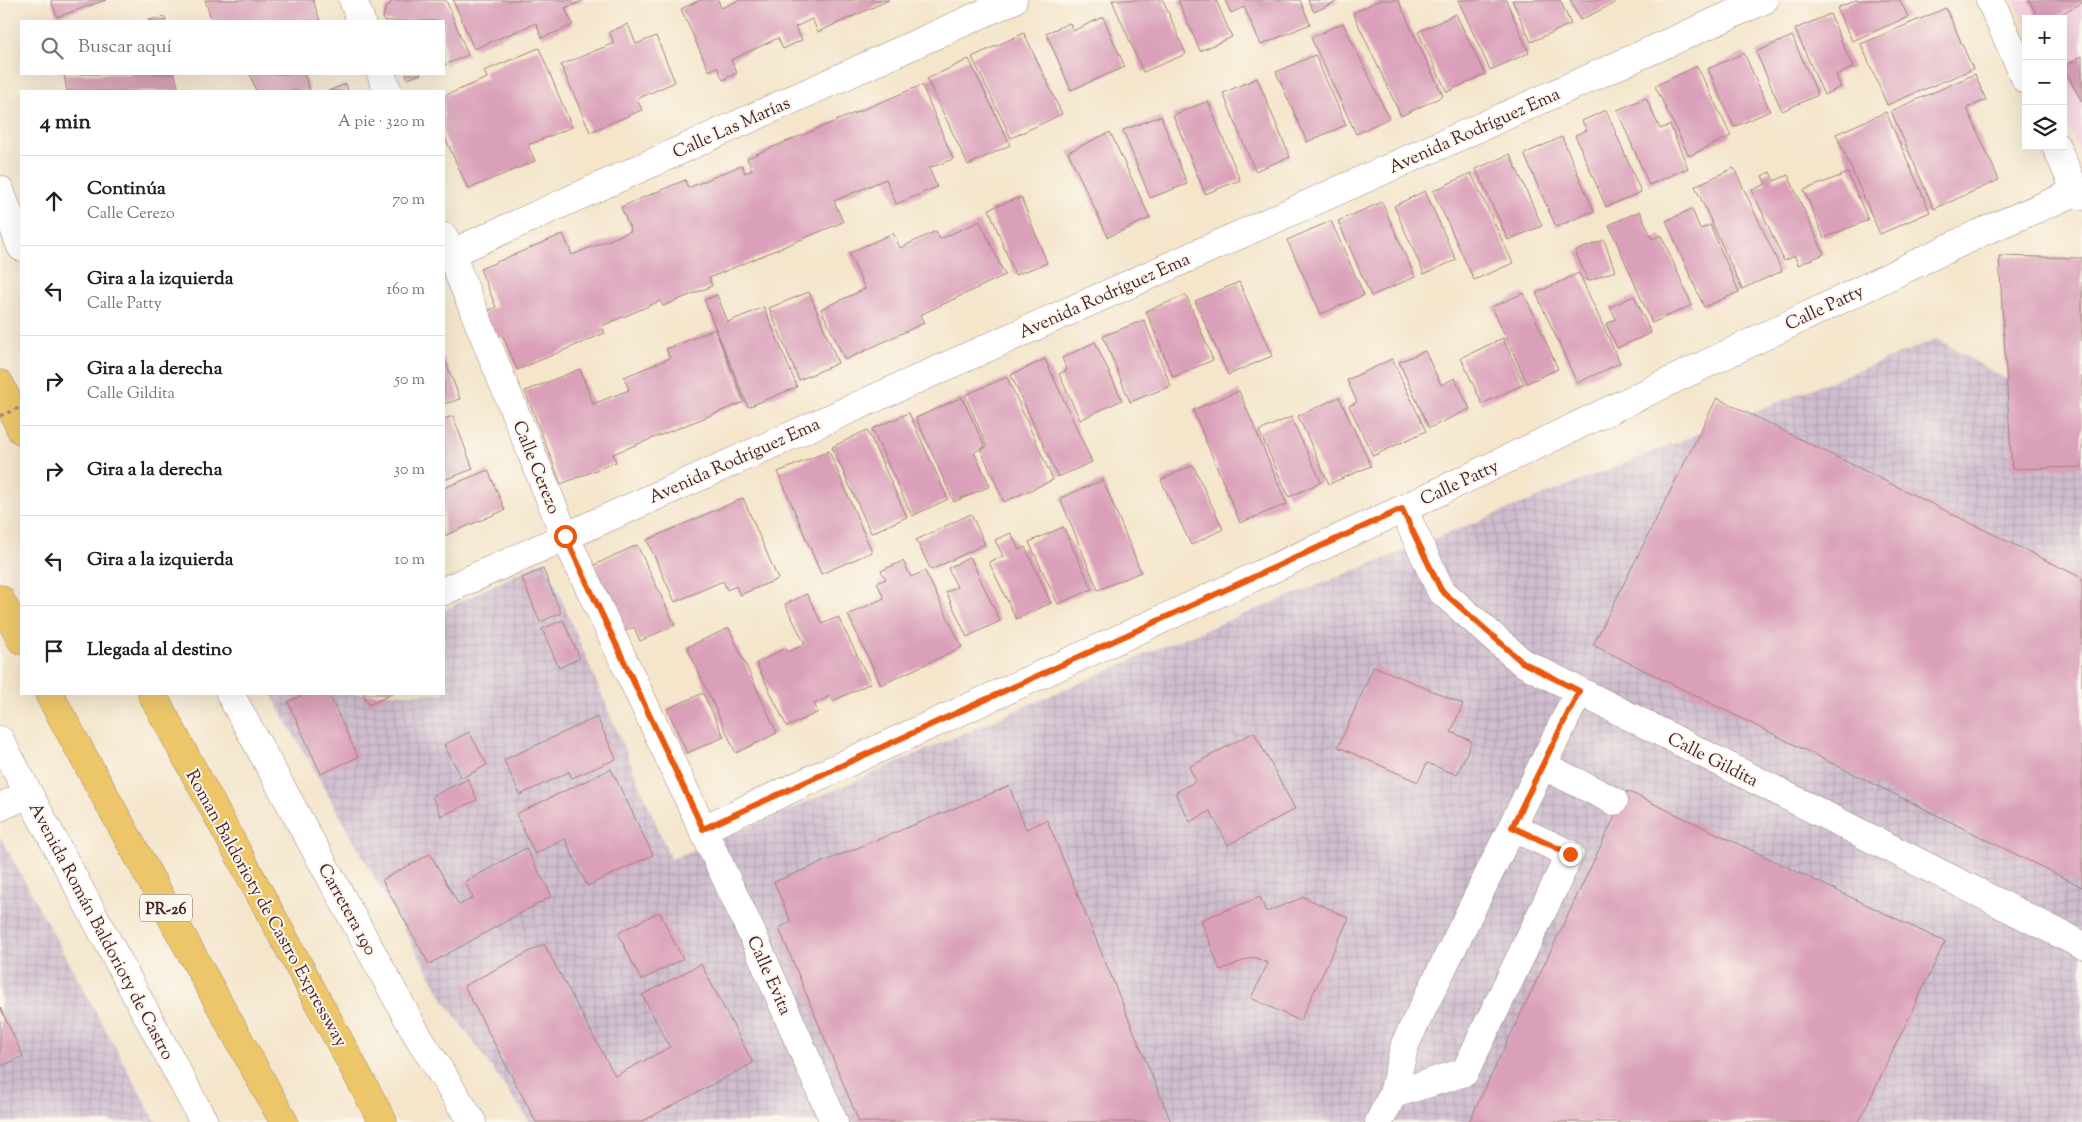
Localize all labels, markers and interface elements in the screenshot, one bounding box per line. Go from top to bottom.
map controls [2022,15,2067,150]
button: + [2022,15,2067,60]
search box [20,20,445,75]
icon: search [38,34,66,62]
text: Buscar aquí [78,34,172,61]
button: − [2022,60,2067,105]
street label: Avenida Rodríguez Ema [1385,82,1565,181]
street label: Calle Las Marías [669,91,795,166]
button: layers [2022,105,2067,150]
text: 4 min [40,108,91,138]
text: A pie · 320 m [338,111,425,134]
text: Continúa [87,176,166,203]
icon: ahead [40,187,68,215]
text: 70 m [392,189,425,212]
text: Calle Cerezo [87,203,175,226]
street label: Avenida Rodríguez Ema [1015,247,1195,346]
text: Gira a la izquierda [87,266,233,293]
icon: left [40,277,68,305]
text: 160 m [387,279,425,302]
street label: Calle Patty [1781,279,1868,338]
text: Calle Patty [87,293,162,316]
text: Gira a la derecha [87,356,222,383]
icon: right [40,367,68,395]
text: 50 m [394,369,425,392]
text: Calle Gildita [87,383,175,406]
street label: Avenida Rodríguez Ema [645,412,825,511]
street label: Calle Cerezo [505,417,566,519]
street label: Calle Patty [1416,454,1503,513]
icon: right [40,457,68,485]
text: Gira a la derecha [87,457,222,484]
text: 30 m [394,459,425,482]
route start [554,525,577,548]
icon: left [40,547,68,575]
text: Gira a la izquierda [87,547,233,574]
text: 10 m [395,549,425,572]
icon: arrive [40,637,68,665]
text: Llegada al destino [87,637,232,664]
street label: Calle Gildita [1662,727,1762,795]
street label: Roman Baldorioty de Castro Expressway [178,766,353,1052]
street label: Avenida Román Baldorioty de Castro [21,799,179,1065]
route end [1559,843,1582,866]
street label: Carretera 190 [310,859,382,961]
road number: PR-26 [140,894,192,921]
street label: Calle Evita [739,932,797,1020]

